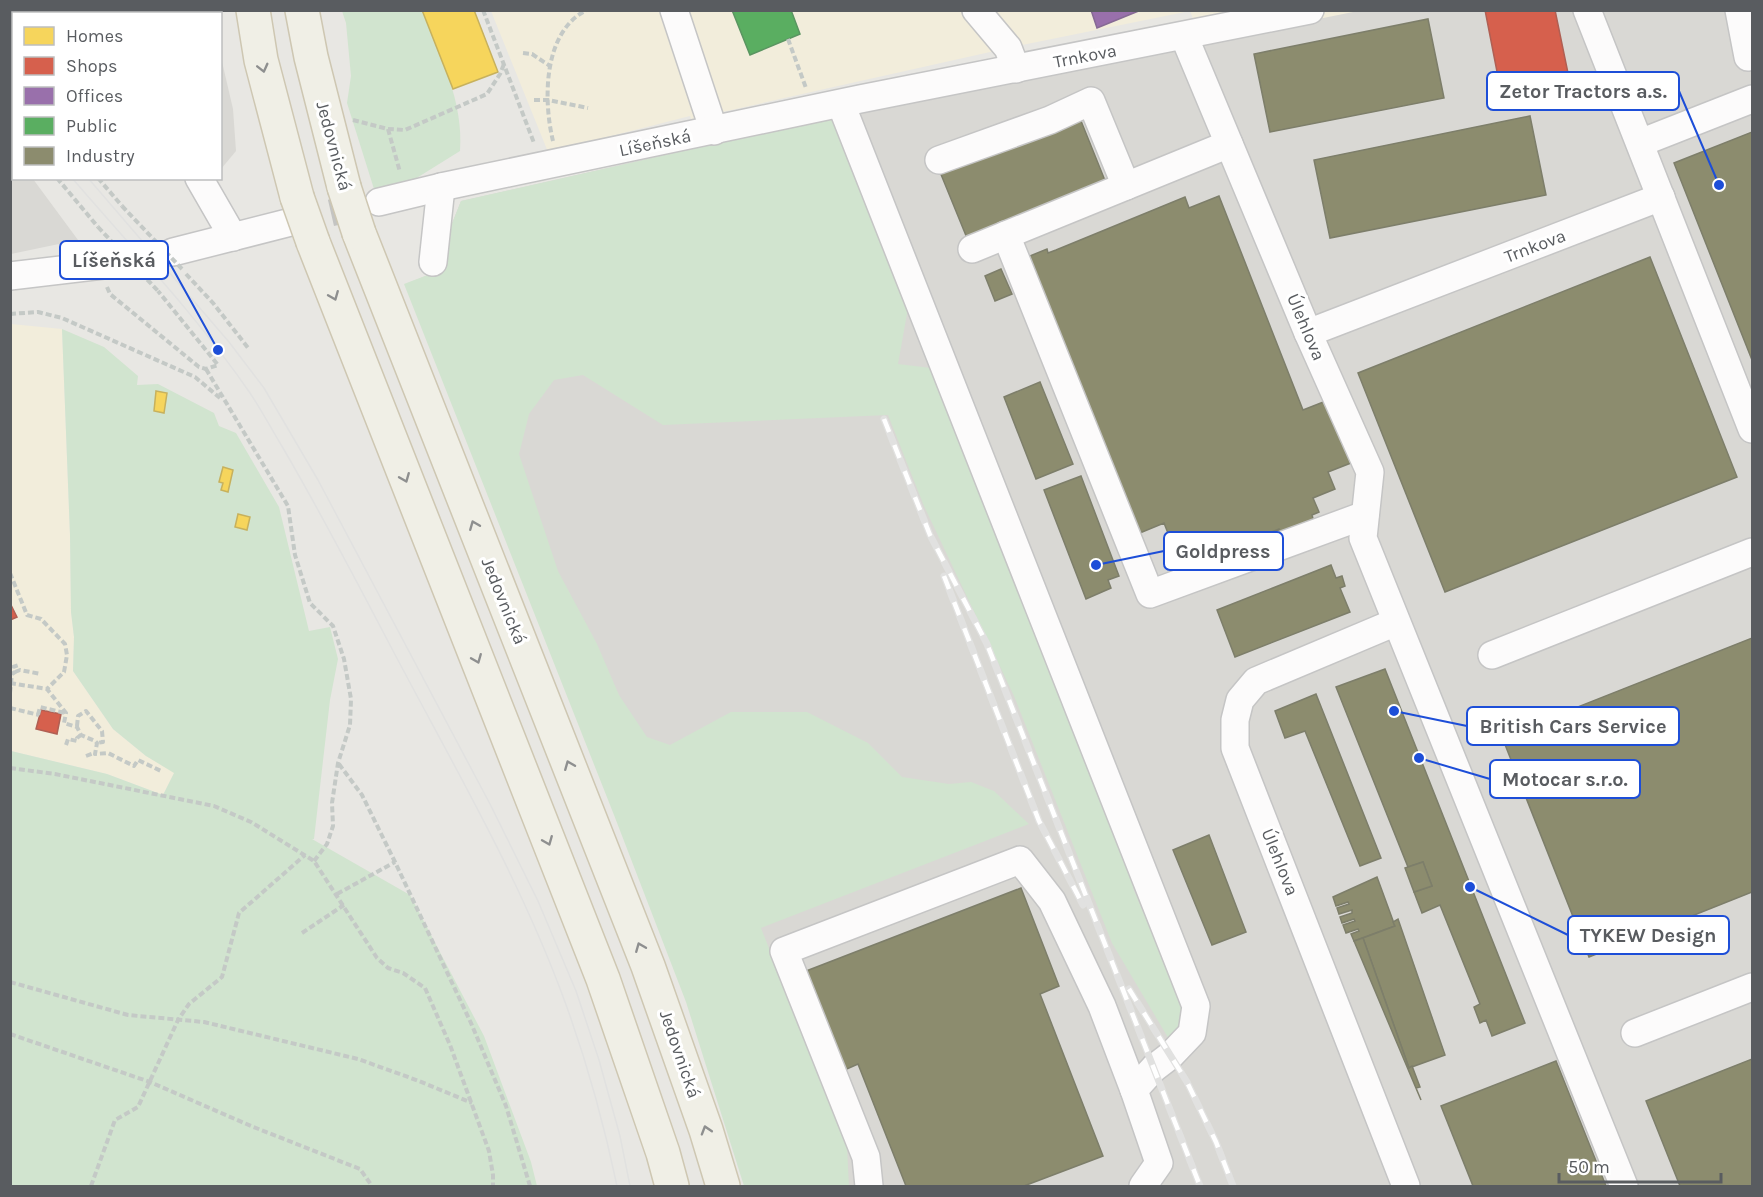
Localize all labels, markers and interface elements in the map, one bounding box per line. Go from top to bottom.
legend [12,12,222,180]
text: Homes [66,25,123,47]
street label: Trnkova [1051,39,1119,73]
text: Shops [66,55,118,77]
one-way arrow [256,63,269,73]
callout: Zetor Tractors a.s. [1487,72,1679,110]
text: Zetor Tractors a.s. [1499,80,1667,103]
text: Offices [66,85,123,107]
street label: Jedovnická [312,99,356,193]
text: Public [66,115,117,137]
street label: Líšeňská [617,125,693,161]
text: Industry [66,145,135,167]
street label: Trnkova [1501,224,1569,268]
callout: Líšeňská [60,241,168,279]
text: Líšeňská [72,249,156,272]
one-way arrow [327,290,339,301]
street label: Úlehlova [1282,290,1331,364]
one-way arrow [398,472,411,483]
one-way arrow [469,521,481,532]
callout: Goldpress [1164,532,1283,570]
text: Goldpress [1176,540,1270,563]
street label: Jedovnická [477,554,531,648]
one-way arrow [470,653,482,664]
callout: British Cars Service [1467,707,1679,745]
text: British Cars Service [1479,715,1667,738]
callout: Motocar s.r.o. [1490,760,1640,798]
one-way arrow [564,761,576,772]
text: Motocar s.r.o. [1502,768,1628,791]
street label: Úlehlova [1257,825,1304,899]
one-way arrow [541,835,554,846]
callout: TYKEW Design [1568,916,1729,954]
text: TYKEW Design [1580,924,1716,947]
one-way arrow [635,942,647,953]
street label: Jedovnická [655,1007,705,1101]
one-way arrow [701,1125,713,1136]
scale bar [1559,1146,1721,1184]
text: 50 m [1568,1156,1610,1178]

